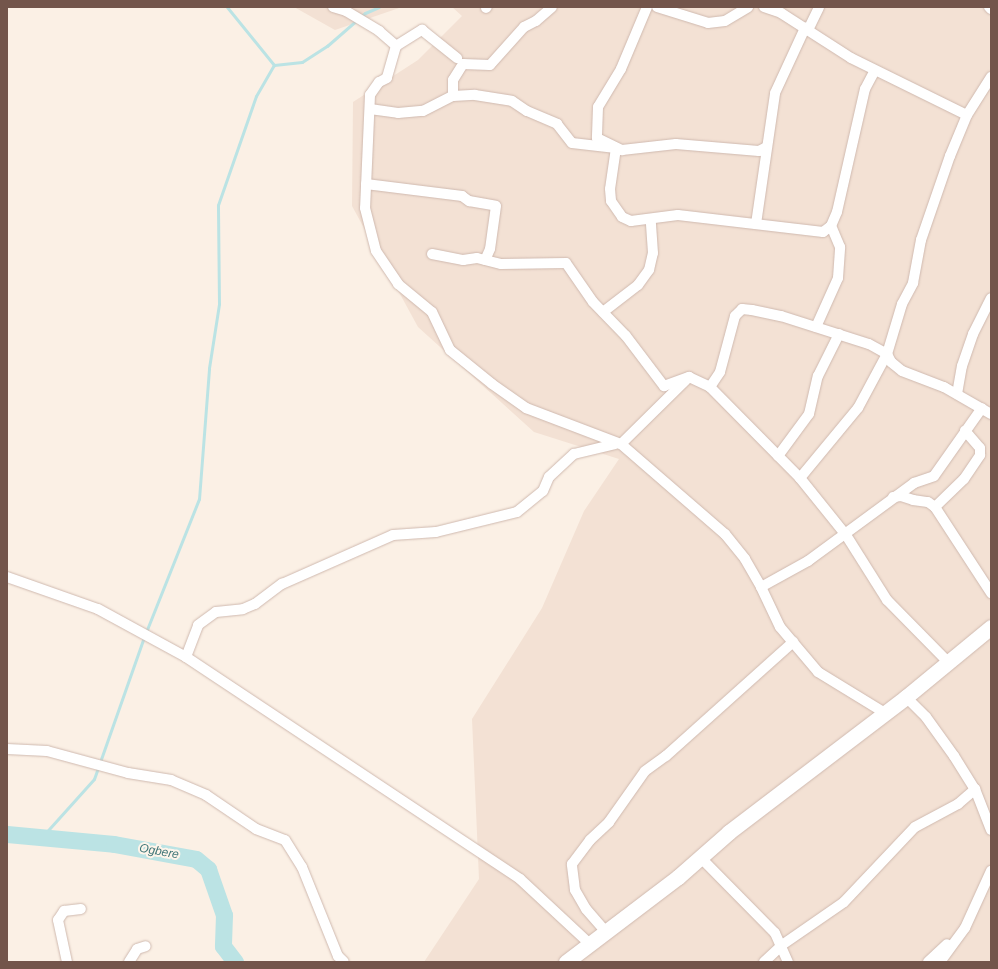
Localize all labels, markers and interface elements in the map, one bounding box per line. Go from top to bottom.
water label: Ogbere [138,841,180,863]

